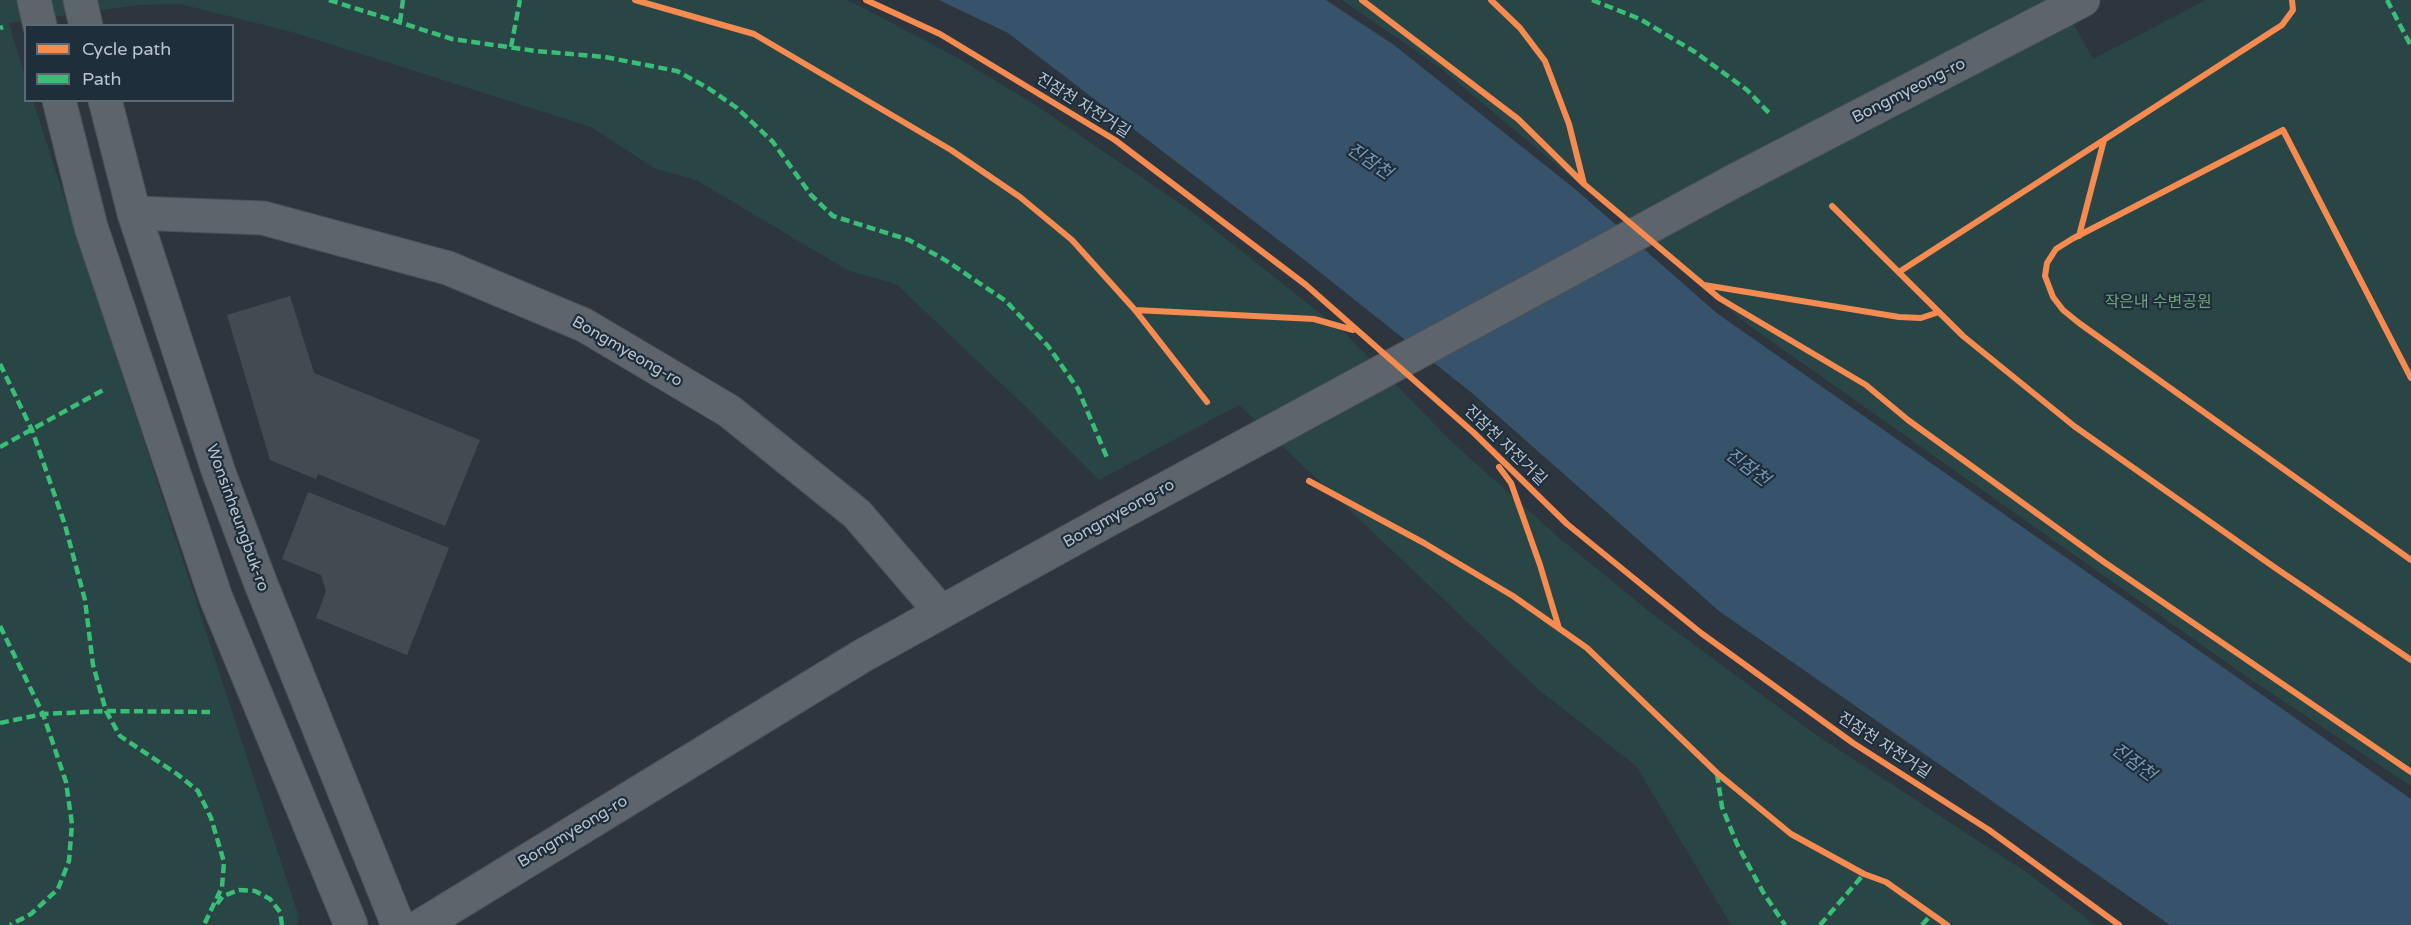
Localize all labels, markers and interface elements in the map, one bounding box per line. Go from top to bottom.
legend [24,24,234,102]
text: Cycle path [82,38,171,60]
street label: Bongmyeong-ro [1849,54,1969,128]
text: Path [82,68,121,90]
street label: 진잠천 자전거길 [1032,69,1134,143]
water label: 진잠천 [1342,139,1396,185]
park label: 작은내 수변공원 [2104,293,2212,313]
street label: Bongmyeong-ro [568,313,686,391]
street label: 진잠천 자전거길 [1460,402,1550,490]
street label: Wonsinheungbuk-ro [201,442,273,594]
water label: 진잠천 [1721,444,1773,492]
street label: Bongmyeong-ro [1060,475,1178,553]
street label: 진잠천 자전거길 [1834,709,1934,783]
water label: 진잠천 [2107,739,2159,787]
street label: Bongmyeong-ro [515,792,631,872]

